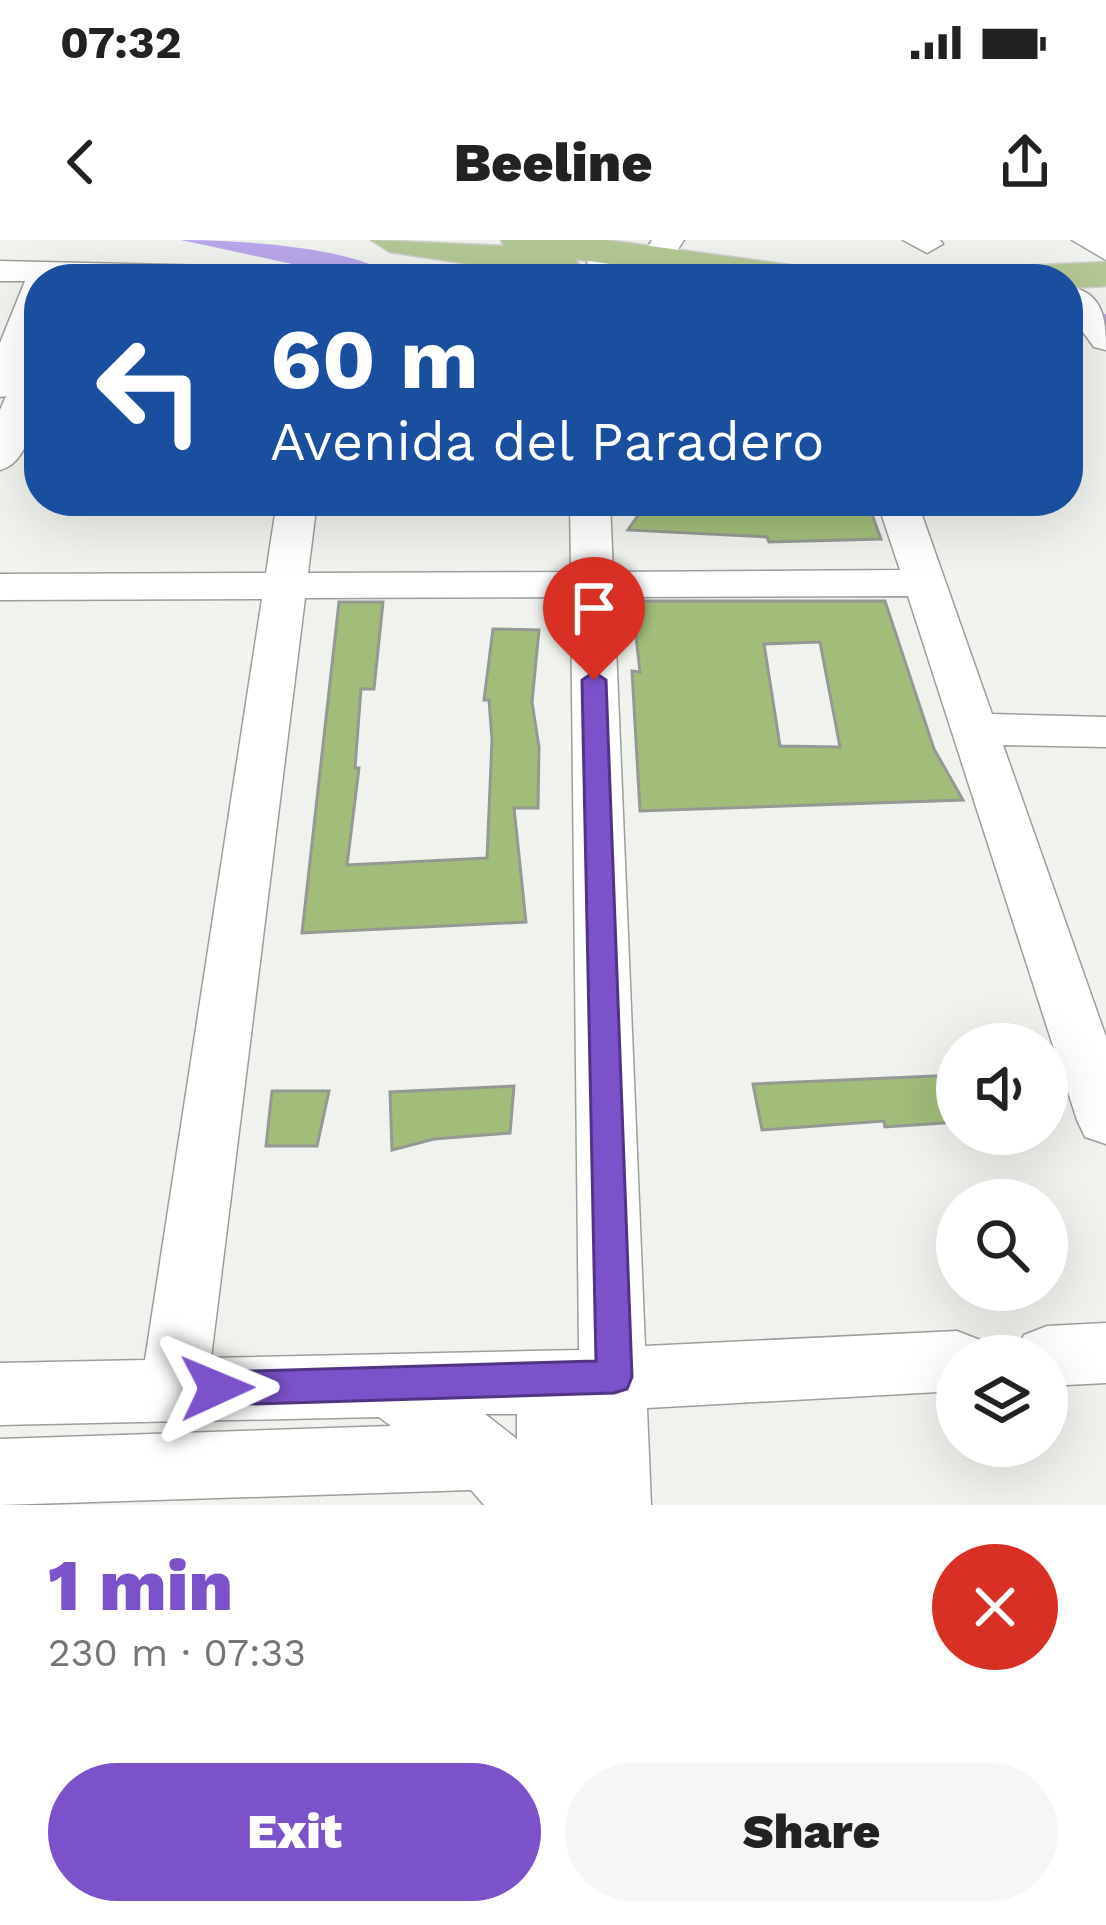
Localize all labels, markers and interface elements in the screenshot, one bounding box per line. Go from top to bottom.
text: 07:32 [60,16,181,69]
icon: back [48,129,114,195]
icon: share [992,129,1058,195]
text: Beeline [453,131,653,194]
text: 60 m [270,310,479,408]
icon: left [72,312,228,468]
text: Avenida del Paradero [270,410,824,473]
pin [543,557,645,680]
icon: arrive [561,575,627,641]
map controls [936,1023,1068,1467]
button: sound [936,1023,1068,1155]
button: search [936,1179,1068,1311]
position arrow [154,1325,280,1451]
button: layers [936,1335,1068,1467]
text: 1 min [48,1543,233,1627]
button: close [932,1544,1058,1670]
text: 230 m · 07:33 [48,1630,306,1675]
button: Exit [48,1763,541,1901]
button: Share [565,1763,1058,1901]

